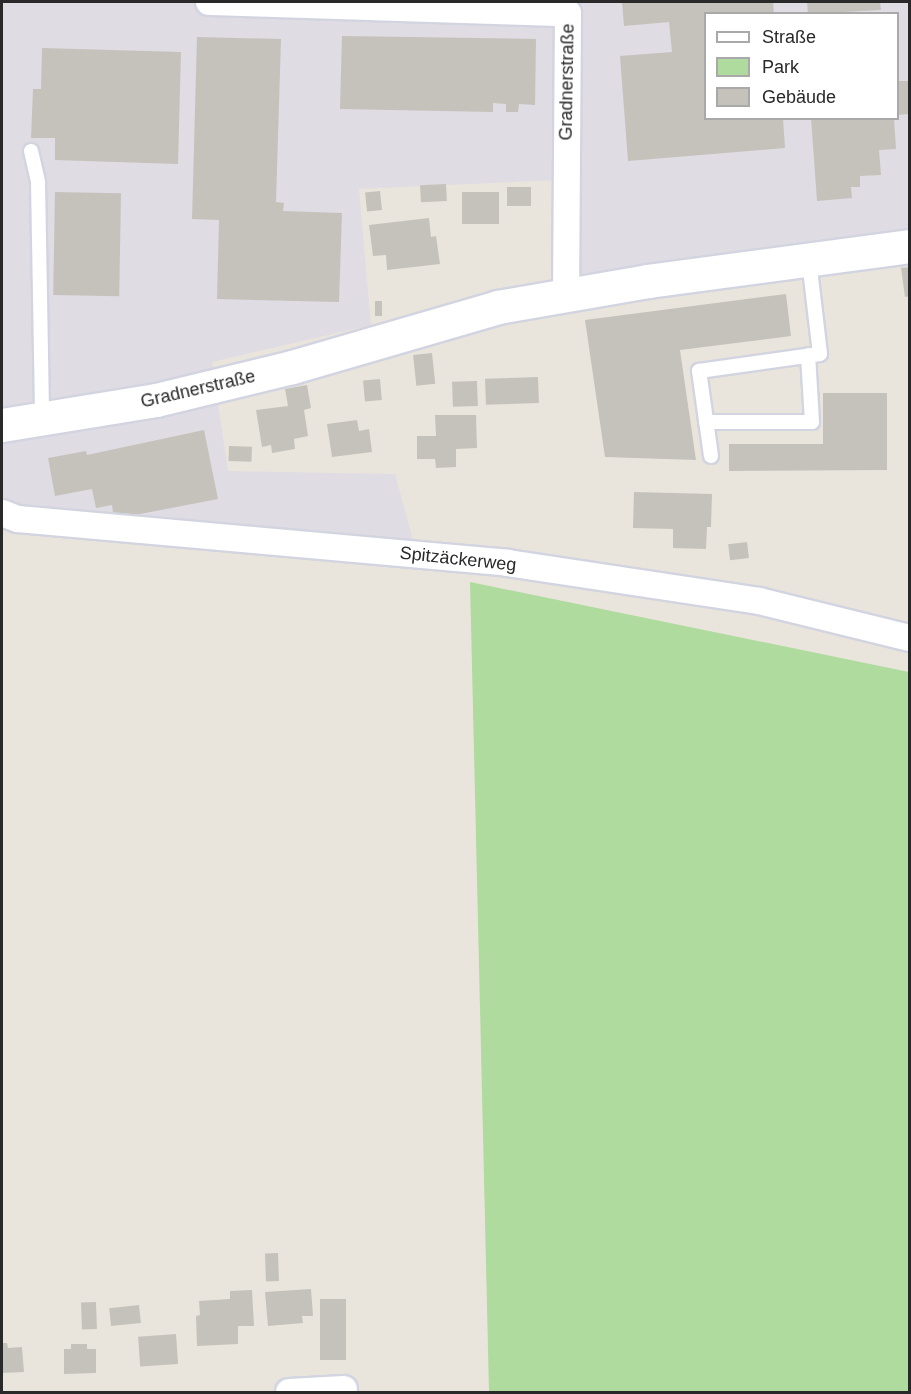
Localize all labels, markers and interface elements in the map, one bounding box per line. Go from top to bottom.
legend [704,12,899,120]
street label: Gradnerstraße [555,23,579,141]
text: Straße [762,27,816,47]
text: Park [762,57,799,77]
text: Gebäude [762,87,836,107]
street label: Gradnerstraße [139,365,257,413]
street label: Spitzäckerweg [399,542,517,576]

